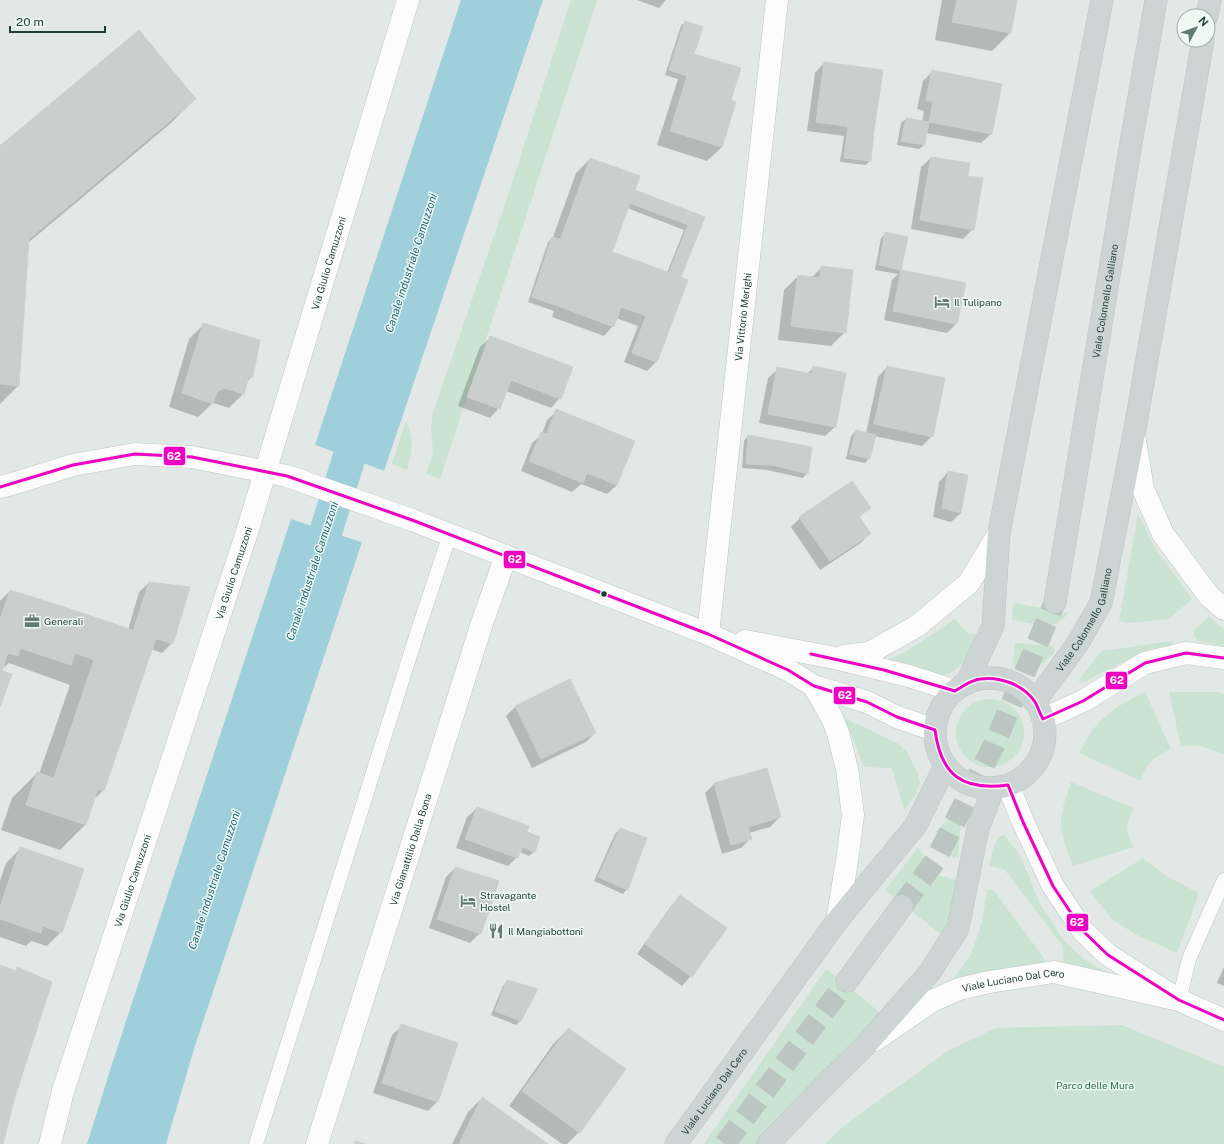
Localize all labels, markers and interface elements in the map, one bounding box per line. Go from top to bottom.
scale bar [10,8,105,34]
north arrow [1176,8,1216,48]
text: N [1196,14,1211,29]
text: 20 m [16,15,44,29]
water label: Canale industriale Camuzzoni [383,192,439,334]
street label: Via Giulio Camuzzoni [309,215,348,311]
street label: Viale Colonnello Galliano [1089,243,1120,359]
street label: Via Vittorio Merighi [732,272,753,362]
hotel icon: Il Tulipano [933,293,951,311]
place label: Il Tulipano [954,296,1002,308]
line badge: 62 [163,446,186,466]
text: 62 [167,450,181,462]
water label: Canale industriale Camuzzoni [284,500,340,642]
street label: Via Giulio Camuzzoni [213,525,254,621]
line badge: 62 [503,550,526,569]
text: 62 [508,553,522,565]
street label: Viale Colonnello Galliano [1053,566,1114,674]
unlabelled marker [599,589,609,599]
office icon: Generali [23,612,41,630]
place label: Generali [44,615,83,627]
line badge: 62 [1105,671,1128,690]
text: 62 [1110,674,1124,686]
line badge: 62 [833,686,856,705]
text: 62 [838,689,852,701]
street label: Via Gianattilio Dalla Bona [387,792,434,907]
water label: Canale industriale Camuzzoni [186,809,242,951]
street label: Via Giulio Camuzzoni [111,833,153,929]
place label: Stravagante Hostel [480,889,537,913]
hotel icon: Stravagante Hostel [459,892,477,910]
line badge: 62 [1066,913,1089,932]
text: 62 [1070,916,1084,928]
restaurant icon: Il Mangiabottoni [487,922,505,940]
place label: Il Mangiabottoni [508,925,583,937]
street label: Viale Luciano Dal Cero [961,966,1066,994]
street label: Viale Luciano Dal Cero [679,1045,750,1137]
park label: Parco delle Mura [1056,1079,1134,1091]

